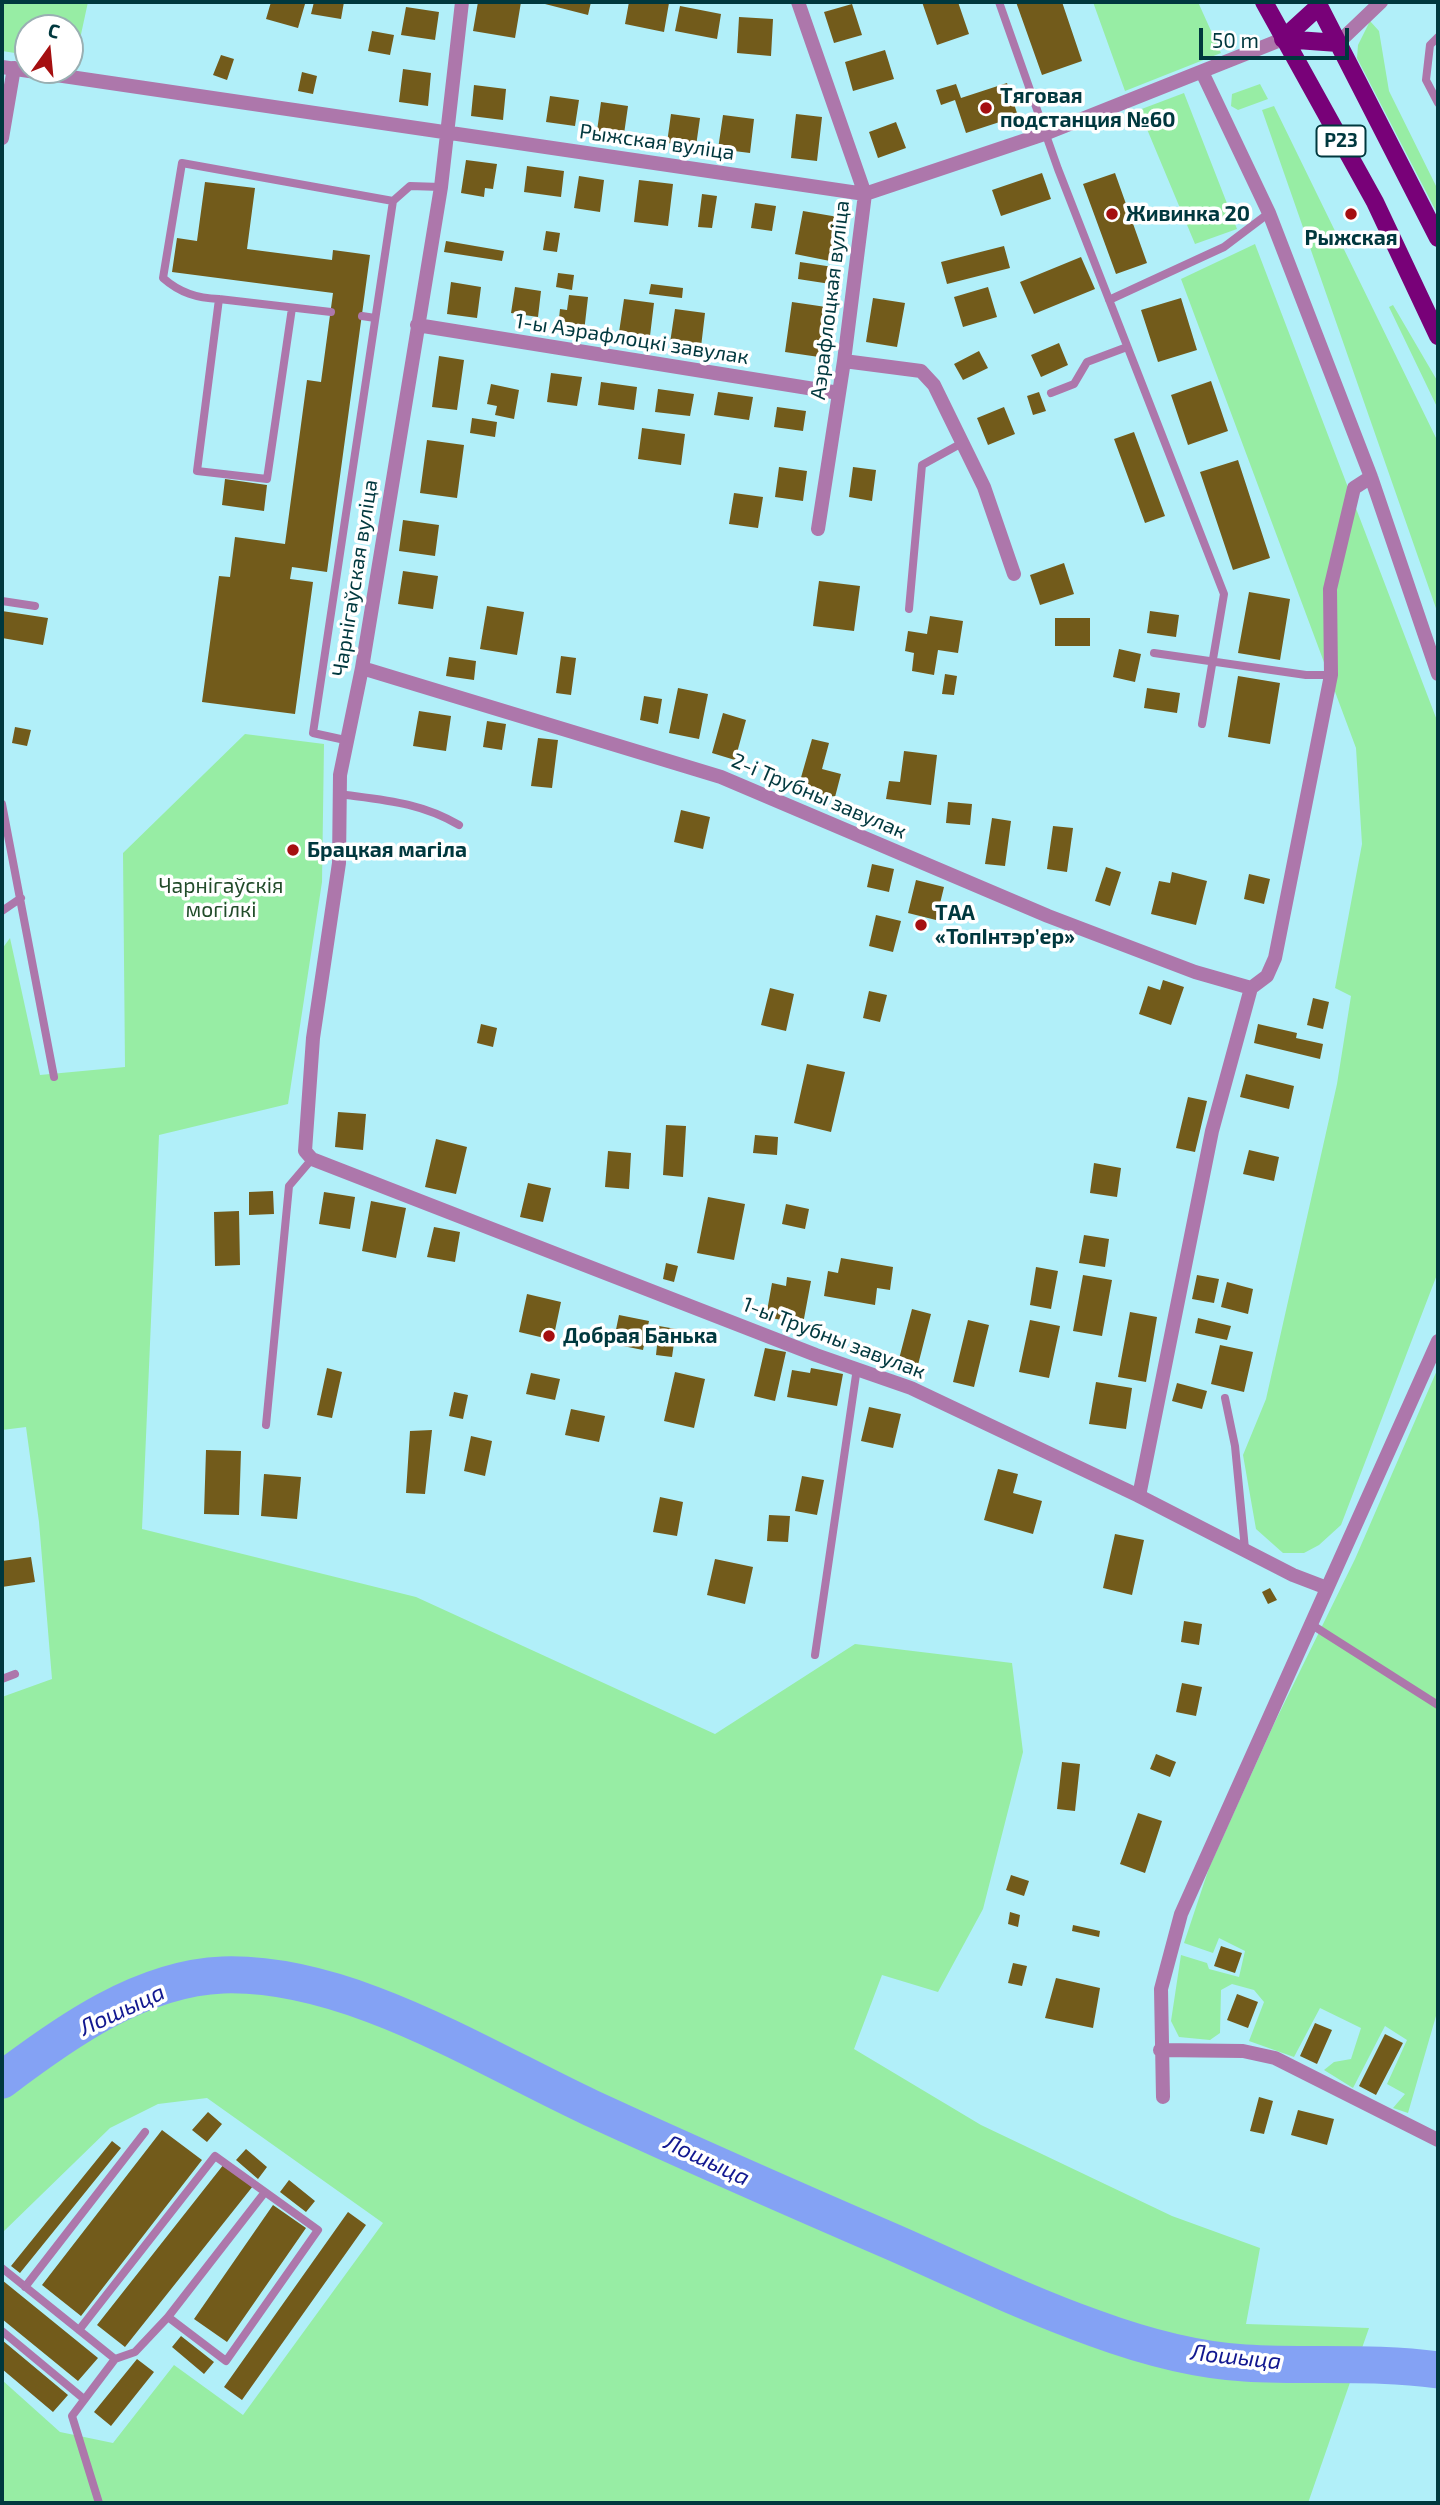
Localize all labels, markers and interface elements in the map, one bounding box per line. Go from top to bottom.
north arrow [14,14,84,84]
scale bar [1202,14,1352,58]
text: С [46,18,62,43]
text: 50 m [1212,27,1259,52]
place label: Тяговая подстанция №60 [1000,83,1175,133]
marker: Тяговая подстанция №60 [978,100,994,116]
street label: Рыжская вуліца [578,119,736,165]
road number: Р23 [1316,125,1366,156]
street label: Аэрафлоцкая вуліца [805,199,855,401]
place label: Живинка 20 [1126,201,1250,227]
marker: Живинка 20 [1104,206,1120,222]
marker: Рыжская [1343,206,1359,222]
place label: Рыжская [1304,225,1398,251]
street label: 1-ы Аэрафлоцкі завулак [513,308,751,370]
street label: Чарнігаўская вуліца [327,478,383,678]
street label: 2-і Трубны завулак [728,748,910,844]
place label: Брацкая магіла [307,837,467,863]
marker: Брацкая магіла [285,842,301,858]
park label: Чарнігаўскія могілкі [158,873,284,923]
place label: ТАА «ТопІнтэрʼер» [935,900,1075,950]
marker: ТАА «ТопІнтэрʼер» [913,917,929,933]
street label: 1-ы Трубны завулак [739,1291,929,1385]
place label: Добрая Банька [563,1323,718,1349]
marker: Добрая Банька [541,1328,557,1344]
water label: Лошыца [75,1978,169,2042]
water label: Лошыца [660,2128,754,2192]
water label: Лошыца [1189,2339,1283,2375]

